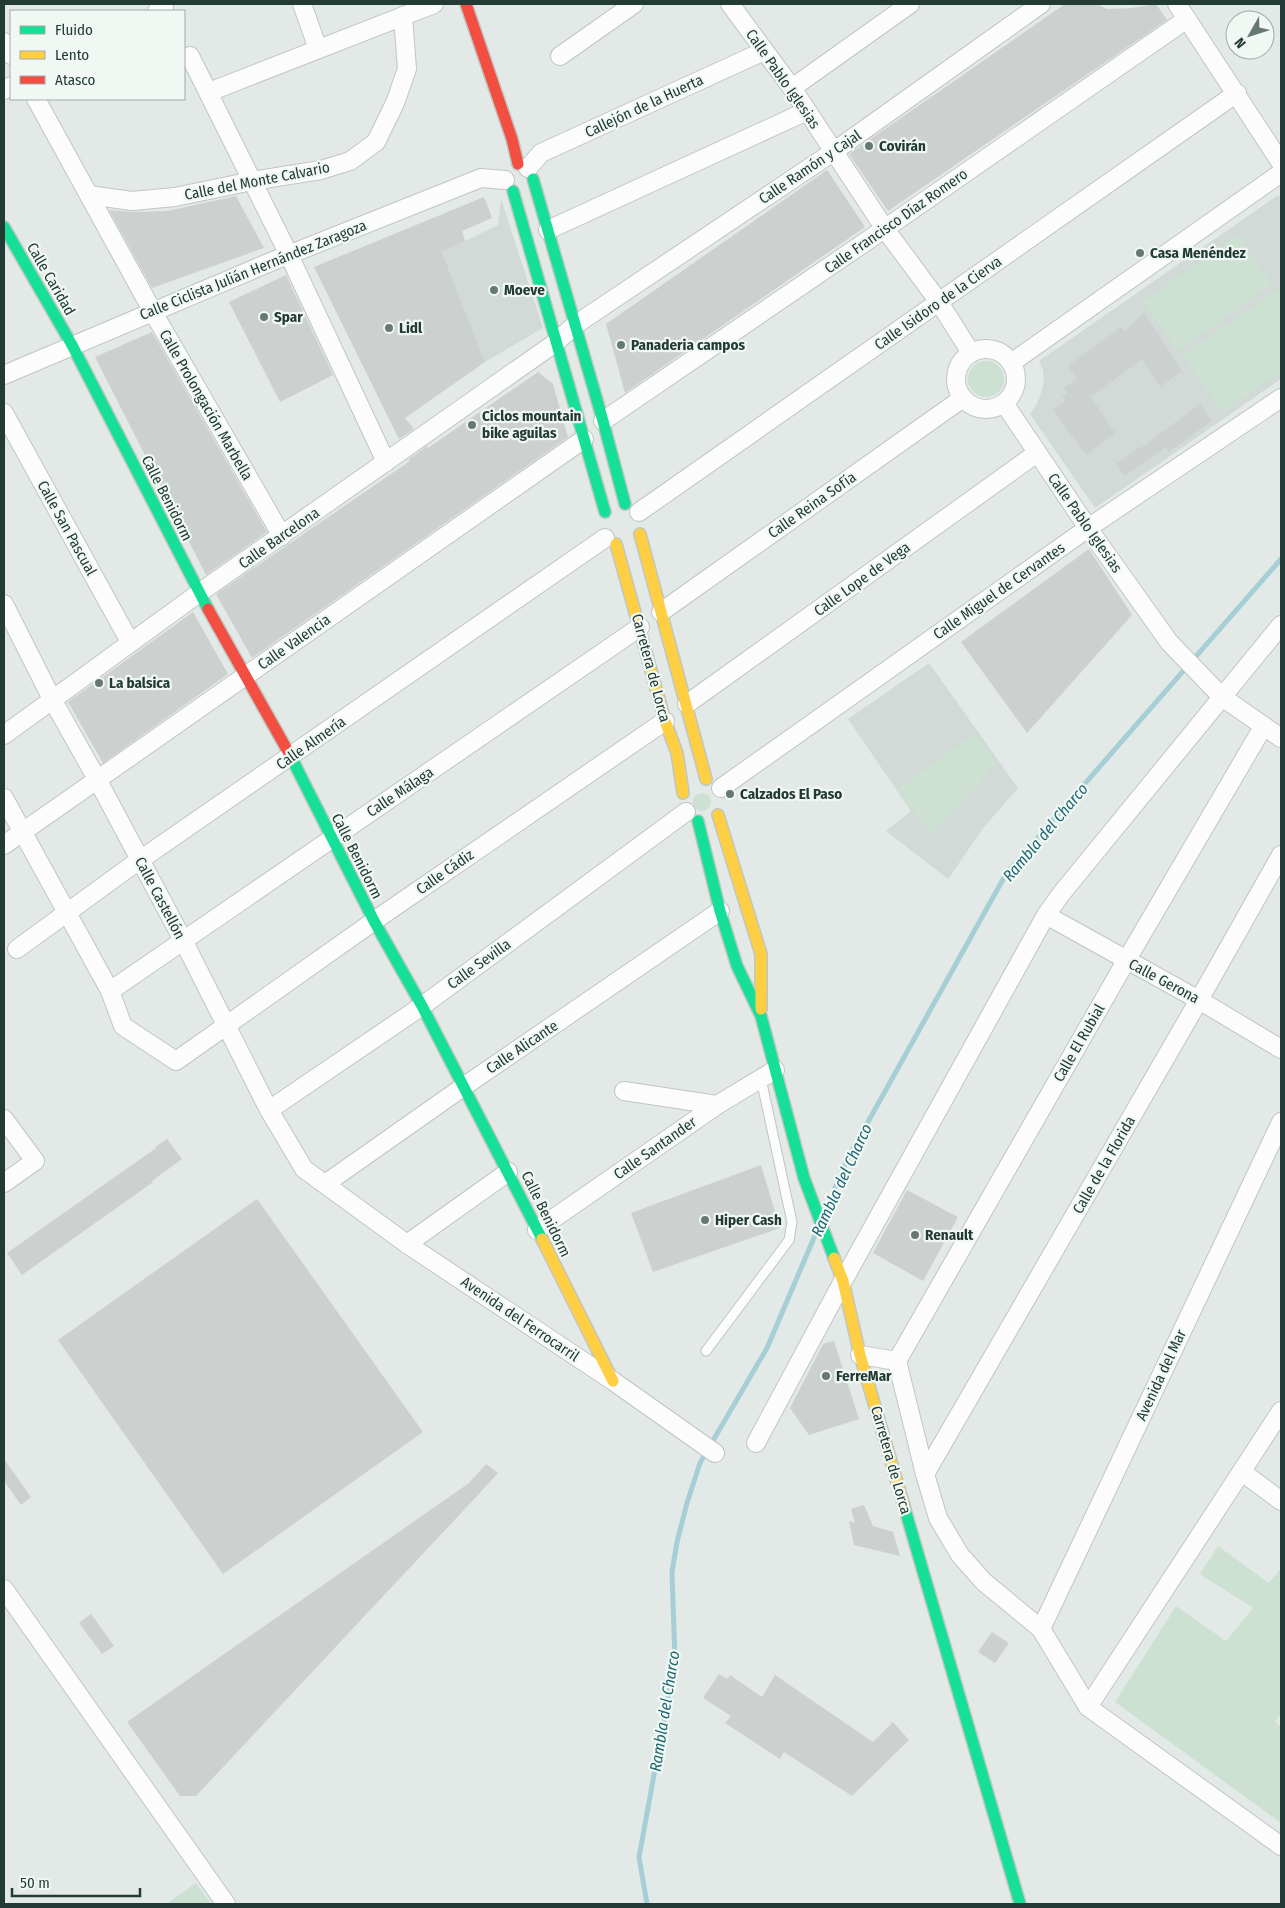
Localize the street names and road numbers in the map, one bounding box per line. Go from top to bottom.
street label: Calle Pablo Iglesias [742,26,824,132]
street label: Callejón de la Huerta [582,71,706,141]
street label: Calle Ramón y Cajal [755,126,865,208]
street label: Calle del Monte Calvario [183,158,331,204]
street label: Calle Francisco Díaz Romero [821,165,971,277]
street label: Calle Ciclista Julián Hernández Zaragoza [137,216,369,324]
street label: Calle Caridad [23,240,79,318]
street label: Calle Isidoro de la Cierva [871,252,1005,354]
street label: Calle Prolongación Marbella [155,327,257,483]
street label: Calle Benidorm [138,452,196,544]
street label: Calle Reina Sofía [765,468,859,542]
street label: Calle Pablo Iglesias [1044,470,1126,576]
street label: Calle San Pascual [34,477,101,579]
street label: Calle Barcelona [235,504,323,572]
street label: Calle Lope de Vega [810,538,914,620]
street label: Calle Miguel de Cervantes [930,539,1068,643]
street label: Calle Valencia [254,610,334,674]
street label: Carretera de Lorca [628,612,674,724]
street label: Calle Almería [273,713,349,773]
street label: Calle Málaga [363,763,437,821]
street label: Calle Benidorm [328,810,386,902]
street label: Calle Cádiz [413,846,477,898]
street label: Calle Castellón [131,854,189,942]
street label: Calle Sevilla [444,935,514,993]
street label: Calle Gerona [1126,955,1202,1007]
street label: Calle El Rubial [1050,1001,1109,1085]
street label: Calle Alicante [483,1016,561,1078]
street label: Calle Santander [610,1112,700,1183]
street label: Calle de la Florida [1069,1113,1139,1217]
street label: Calle Benidorm [517,1168,575,1260]
street label: Avenida del Ferrocarril [457,1273,583,1365]
street label: Avenida del Mar [1132,1326,1190,1424]
street label: Carretera de Lorca [867,1404,915,1516]

